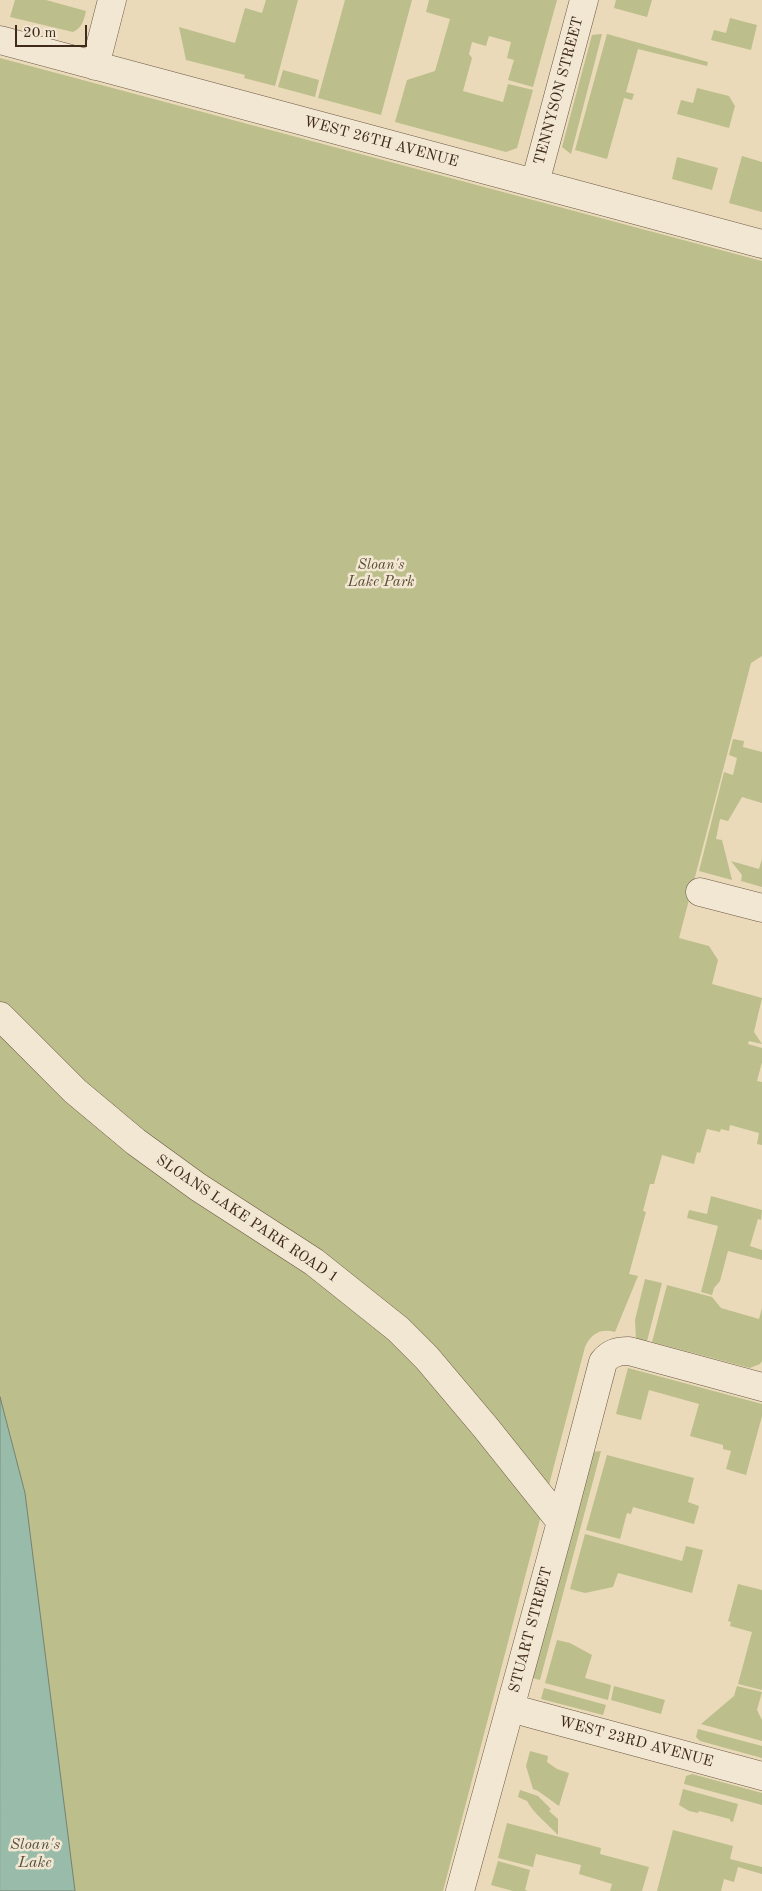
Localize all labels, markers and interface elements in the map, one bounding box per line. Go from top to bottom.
scale bar [18,15,90,47]
street label: TENNYSON STREET [531,15,587,167]
text: 20 m [23,26,57,41]
street label: WEST 26TH AVENUE [302,113,460,171]
park label: Sloan's Lake Park [348,556,414,591]
street label: SLOANS LAKE PARK ROAD 1 [152,1151,342,1287]
street label: STUART STREET [506,1565,556,1695]
street label: WEST 23RD AVENUE [557,1713,715,1771]
water label: Sloan's Lake [10,1835,60,1873]

